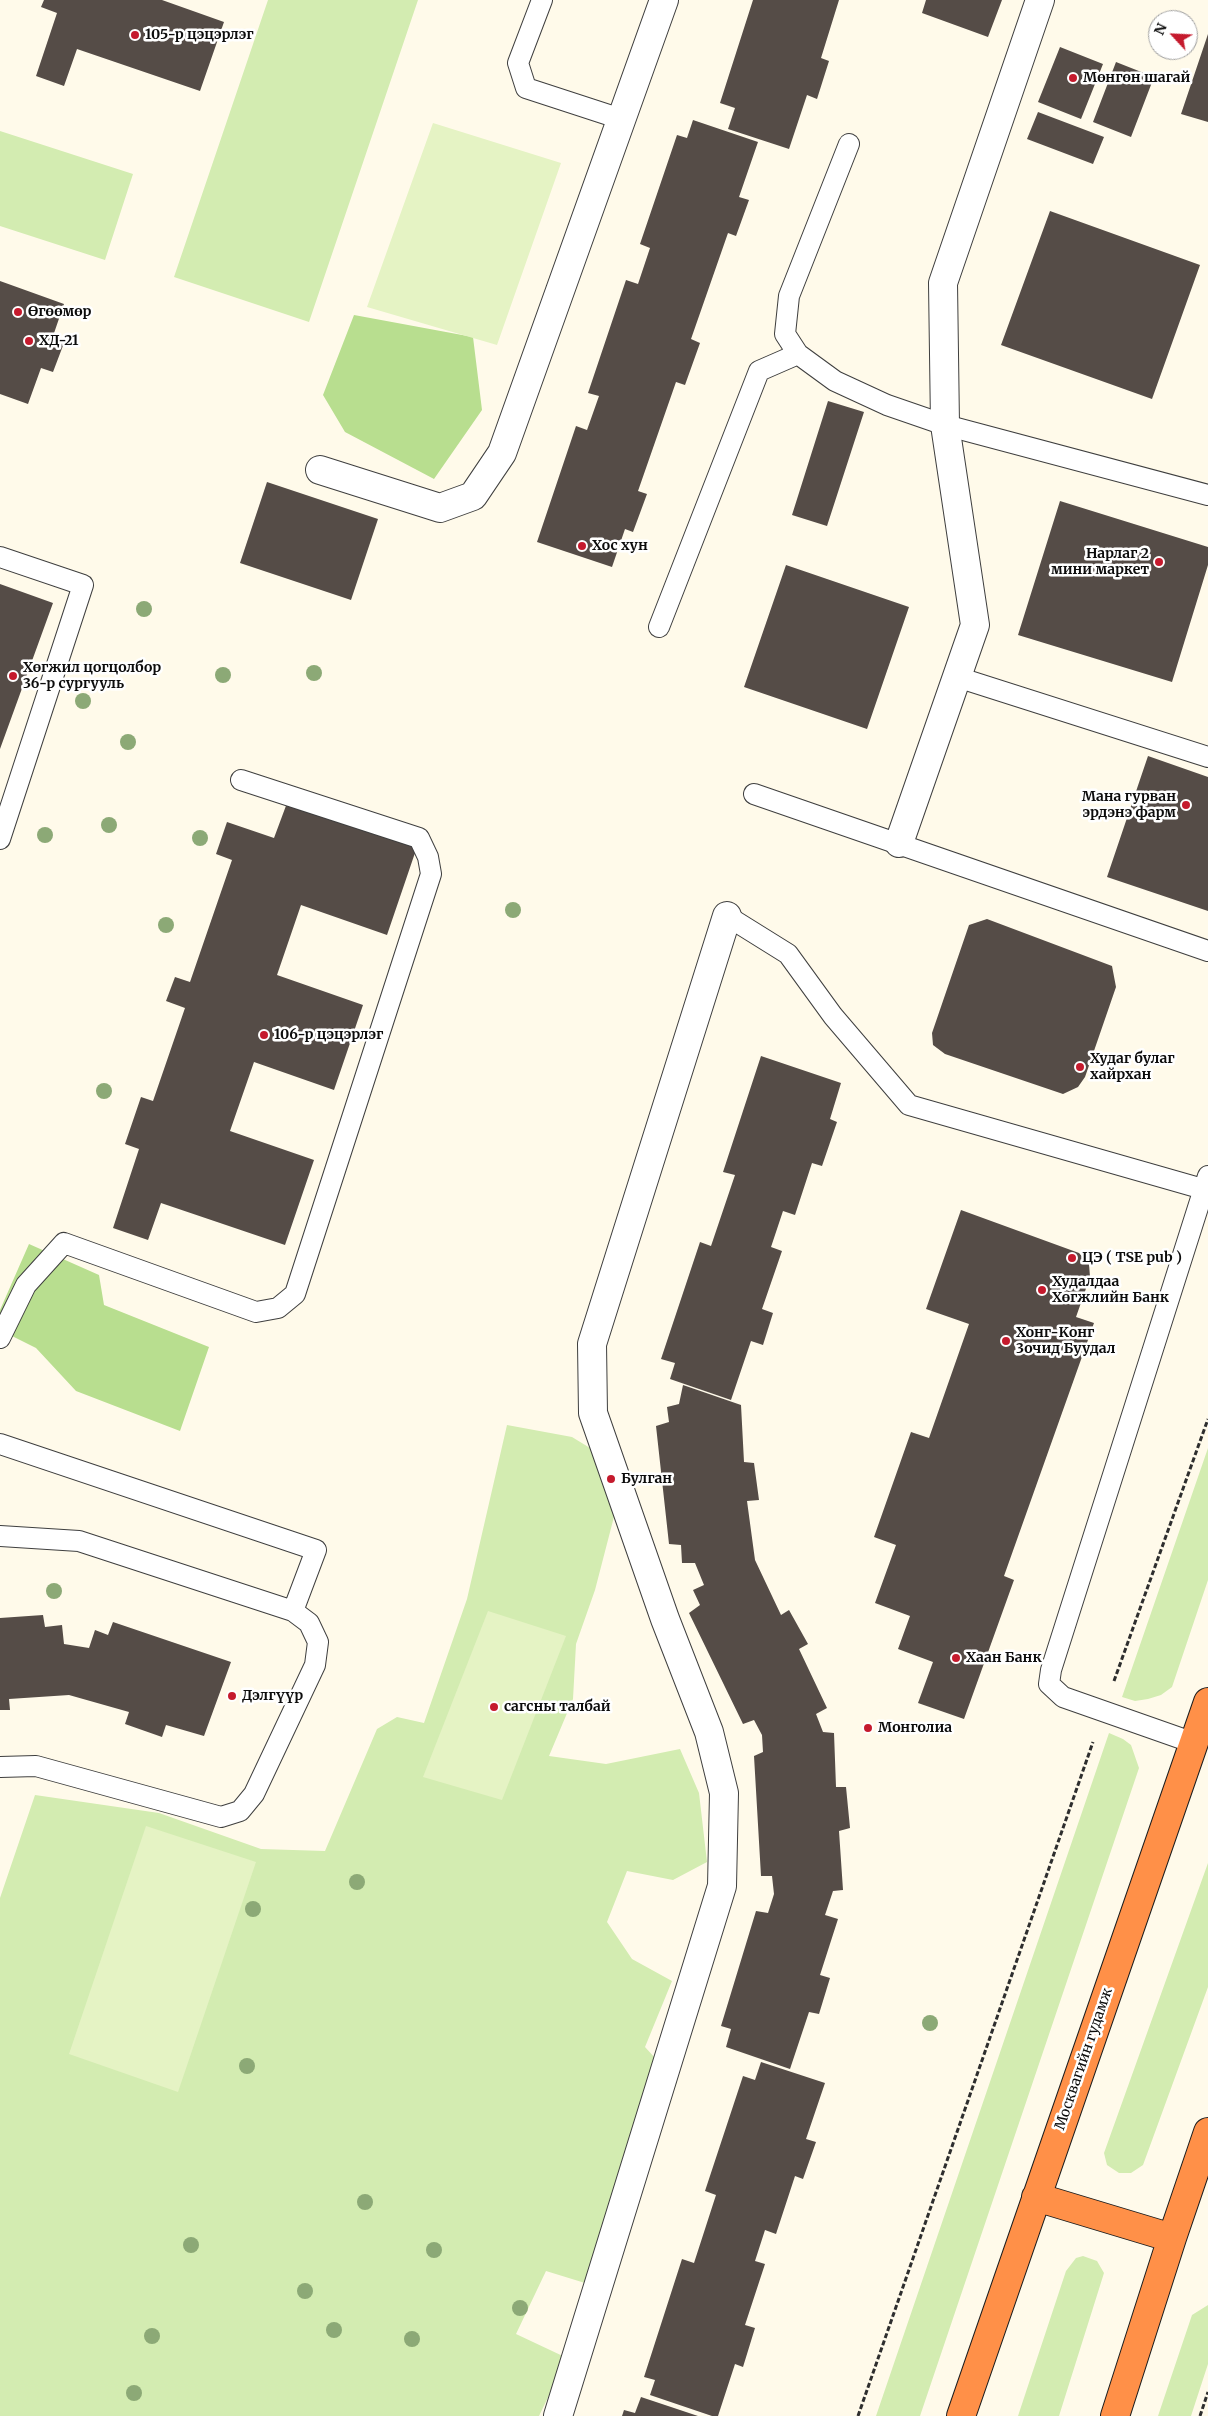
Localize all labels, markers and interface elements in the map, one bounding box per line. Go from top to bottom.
north arrow [1148,10,1198,60]
text: N [1150,20,1171,38]
place label: 105-р цэцэрлэг [145,27,254,43]
marker: 105-р цэцэрлэг [129,29,141,41]
place label: Мөнгөн шагай [1083,70,1190,86]
marker: Мөнгөн шагай [1067,72,1079,84]
place label: Өгөөмөр [28,304,91,320]
marker: Өгөөмөр [12,306,24,318]
place label: ХД-21 [39,333,79,349]
marker: ХД-21 [23,335,35,347]
place label: Хос хун [592,538,648,554]
marker: Хос хун [576,540,588,552]
place label: Нарлаг 2 мини маркет [1051,546,1149,578]
marker: Нарлаг 2 мини маркет [1153,556,1165,568]
place label: Хөгжил цогцолбор 36-р сургууль [23,660,161,692]
marker: Хөгжил цогцолбор 36-р сургууль [7,670,19,682]
place label: Мана гурван эрдэнэ фарм [1082,789,1176,822]
marker: Мана гурван эрдэнэ фарм [1180,799,1192,811]
place label: 106-р цэцэрлэг [274,1027,383,1043]
marker: 106-р цэцэрлэг [258,1029,270,1041]
place label: Худаг булаг хайрхан [1090,1051,1175,1084]
marker: Худаг булаг хайрхан [1074,1061,1086,1073]
place label: ЦЭ ( TSE pub ) [1082,1250,1182,1266]
marker: ЦЭ ( TSE pub ) [1066,1252,1078,1264]
place label: Худалдаа Хөгжлийн Банк [1052,1274,1169,1306]
marker: Худалдаа Хөгжлийн Банк [1036,1284,1048,1296]
place label: Хонг-Kонг 3очид Буудал [1016,1325,1115,1358]
marker: Хонг-Kонг 3очид Буудал [1000,1335,1012,1347]
place label: Булган [621,1471,672,1487]
marker: Булган [605,1473,617,1485]
place label: Хаан Банк [966,1650,1042,1666]
marker: Хаан Банк [950,1652,962,1664]
place label: Дэлгүүр [242,1688,303,1704]
marker: Дэлгүүр [226,1690,238,1702]
place label: сагсны талбай [504,1699,611,1715]
marker: сагсны талбай [488,1701,500,1713]
place label: Монголиа [878,1720,952,1736]
marker: Монголиа [862,1722,874,1734]
street label: Москвагийн гудамж [1052,1986,1116,2132]

